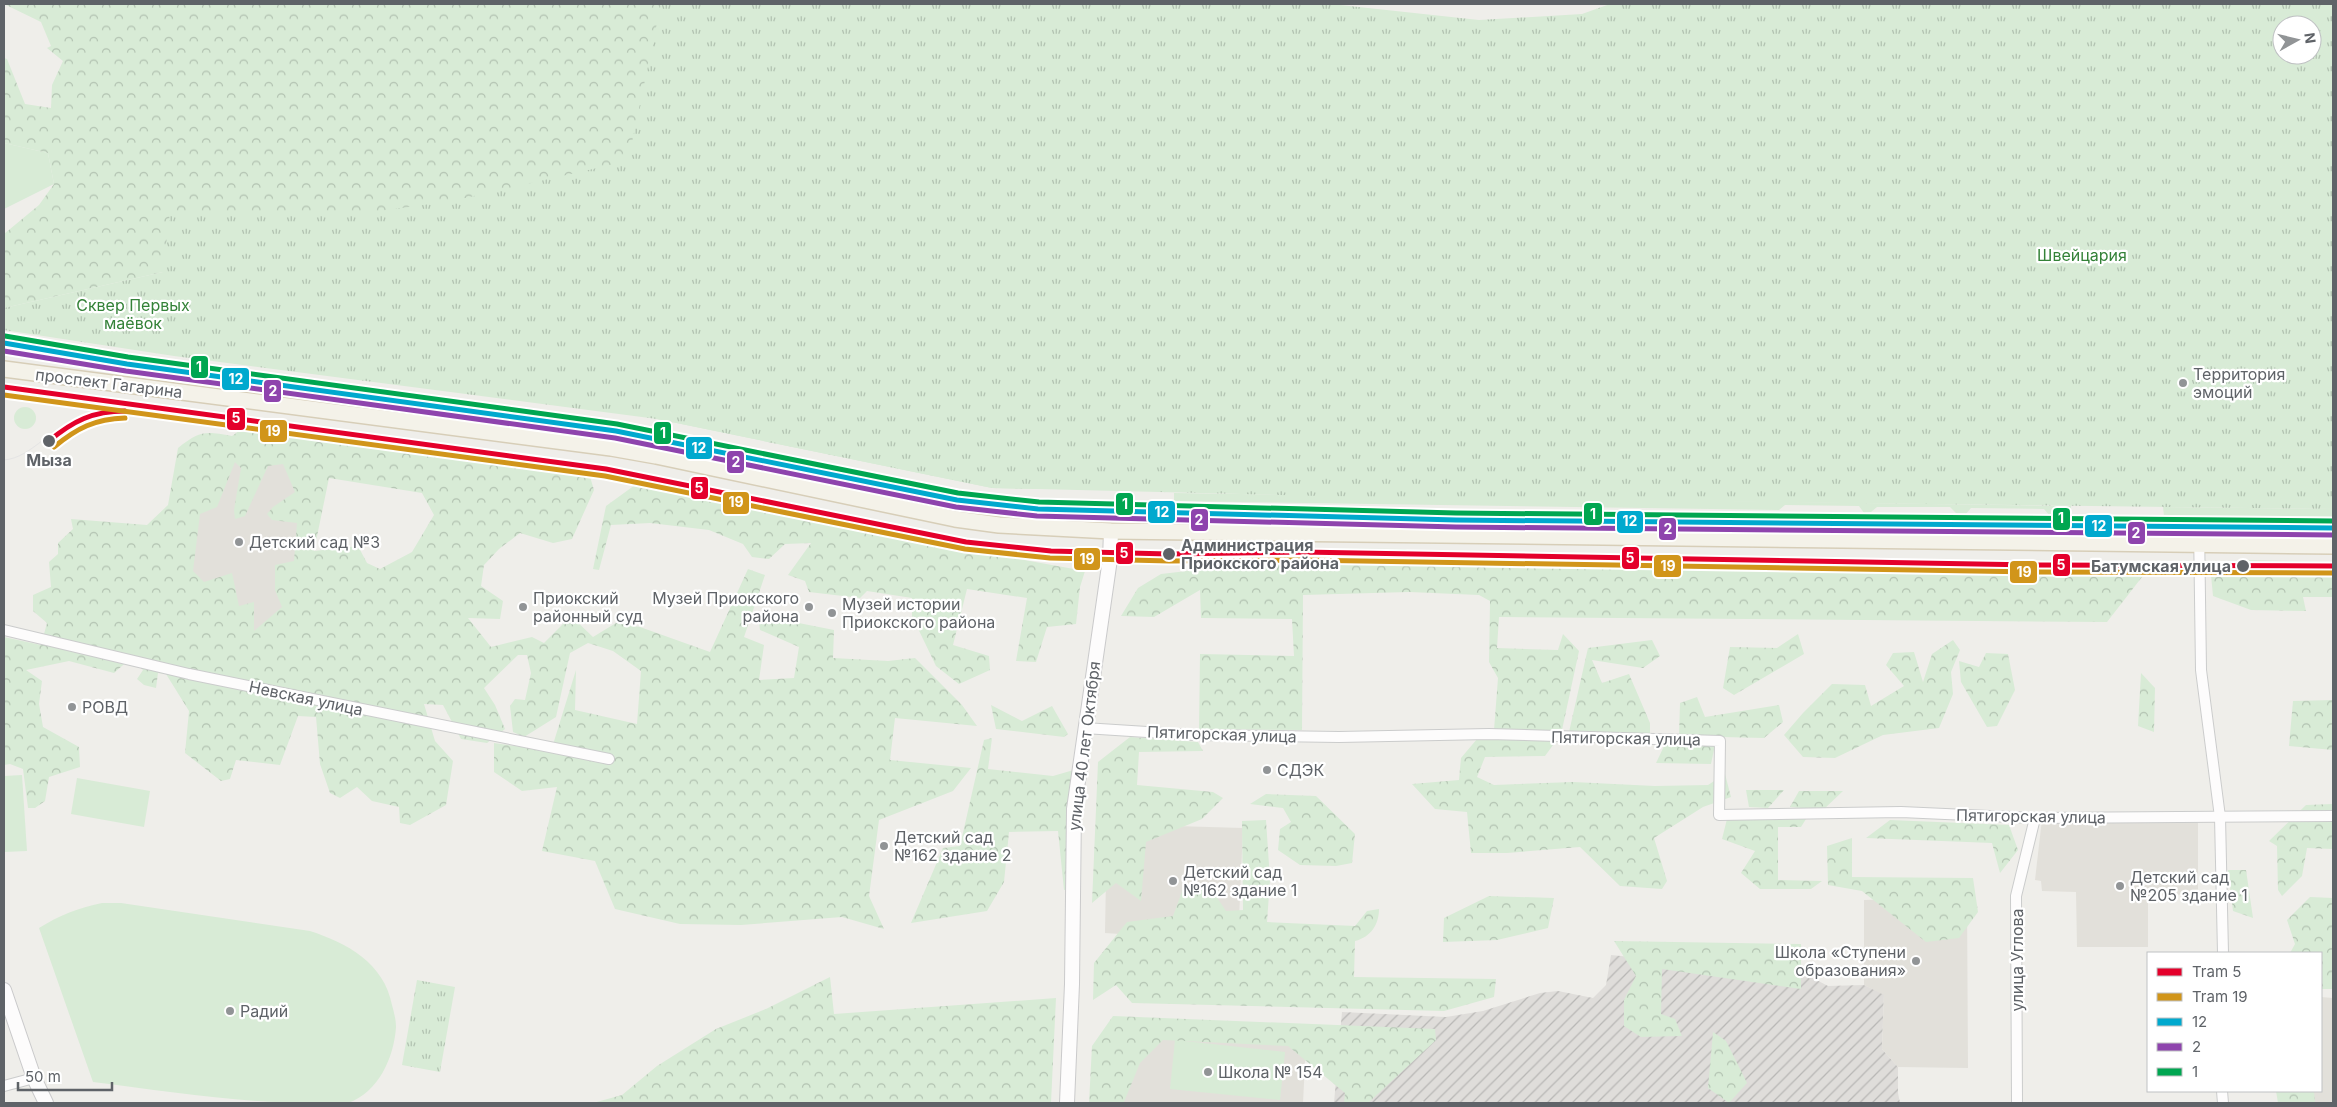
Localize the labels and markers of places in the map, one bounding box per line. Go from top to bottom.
place label: Территория эмоций [2193,364,2285,402]
marker: Территория эмоций [2177,377,2189,389]
marker: Мыза [41,433,57,449]
place label: Мыза [26,450,72,470]
place label: Детский сад №3 [249,532,380,552]
place label: Администрация Приокского района [1181,535,1339,573]
marker: Детский сад №3 [233,536,245,548]
marker: Администрация Приокского района [1161,546,1177,562]
place label: Батумская улица [2091,556,2231,576]
marker: Батумская улица [2235,558,2251,574]
place label: Приокский районный суд [533,588,643,626]
place label: Музей Приокского района [652,588,799,626]
place label: Музей истории Приокского района [842,594,995,632]
marker: Приокский районный суд [517,601,529,613]
marker: Музей Приокского района [803,601,815,613]
marker: Музей истории Приокского района [826,607,838,619]
place label: РОВД [82,697,128,717]
marker: РОВД [66,701,78,713]
place label: СДЭК [1277,760,1324,780]
marker: СДЭК [1261,764,1273,776]
place label: Детский сад №162 здание 2 [894,827,1012,865]
marker: Детский сад №162 здание 2 [878,840,890,852]
place label: Детский сад №162 здание 1 [1183,862,1297,900]
place label: Детский сад №205 здание 1 [2130,867,2248,905]
marker: Детский сад №162 здание 1 [1167,875,1179,887]
marker: Детский сад №205 здание 1 [2114,880,2126,892]
place label: Школа «Ступени образования» [1775,942,1906,980]
marker: Школа «Ступени образования» [1910,955,1922,967]
place label: Радий [240,1001,288,1021]
marker: Радий [224,1005,236,1017]
place label: Школа № 154 [1218,1062,1322,1082]
marker: Школа № 154 [1202,1066,1214,1078]

